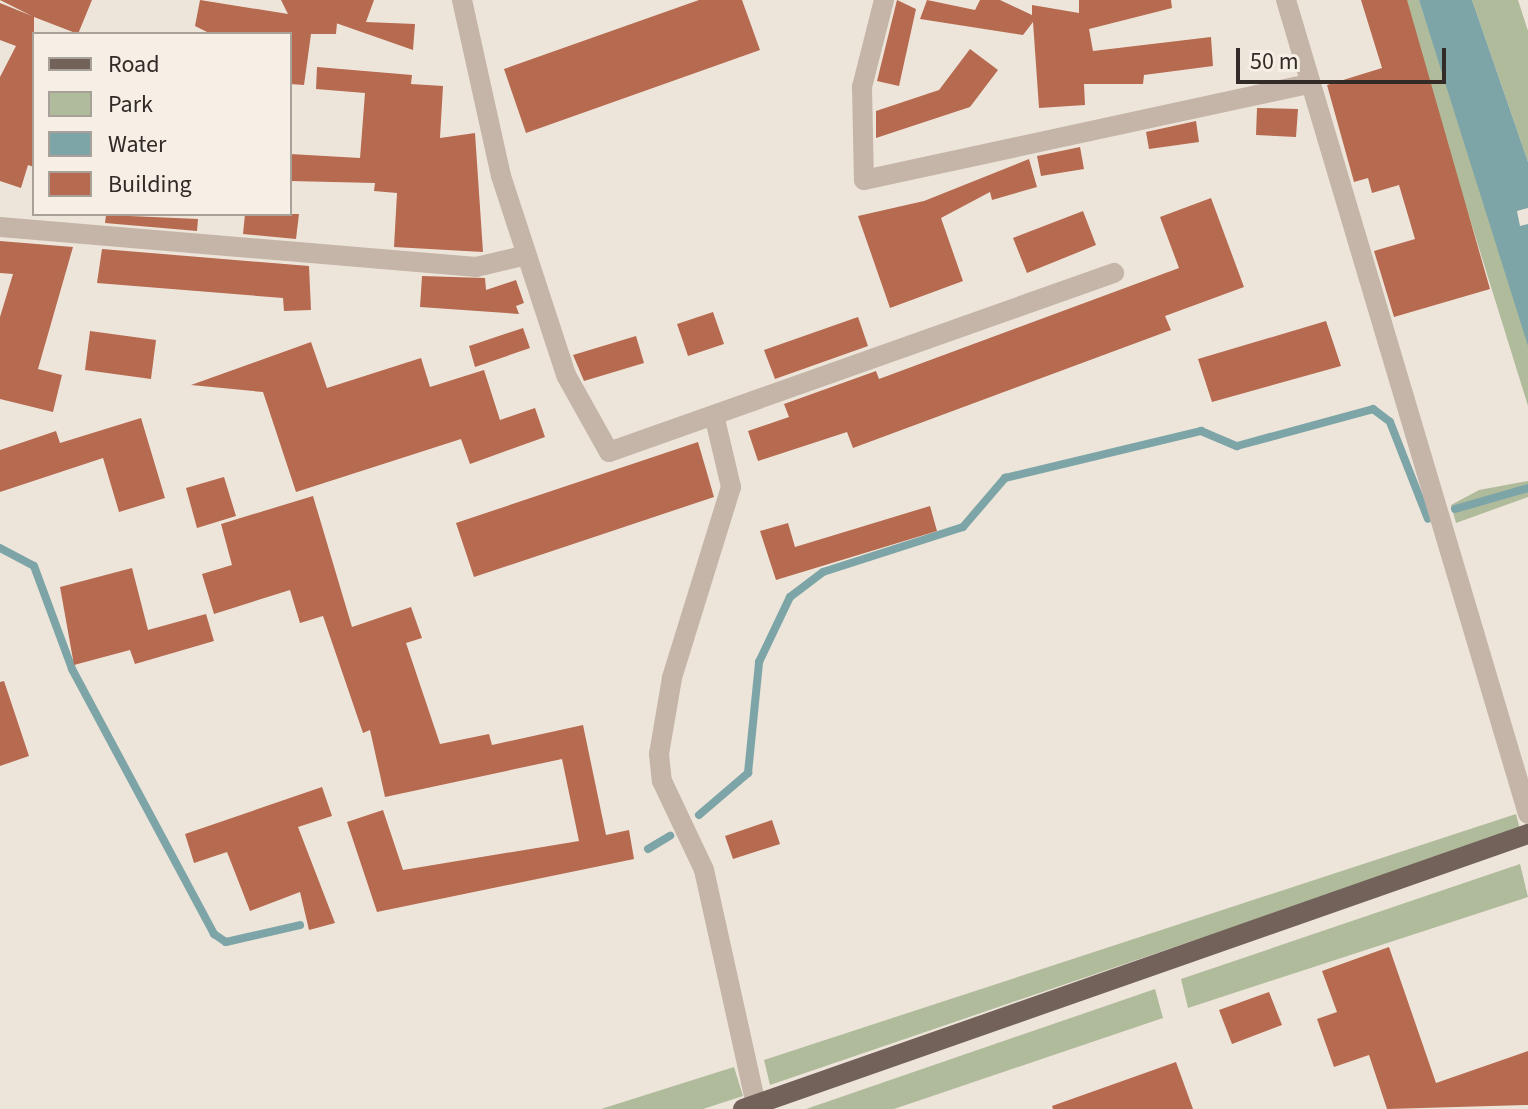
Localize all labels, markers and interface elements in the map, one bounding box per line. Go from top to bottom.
legend [32,32,292,216]
scale bar [1240,32,1450,82]
text: 50 m [1250,44,1299,79]
text: Road [108,47,160,82]
text: Park [108,87,153,122]
text: Water [108,127,166,162]
text: Building [108,167,192,202]

